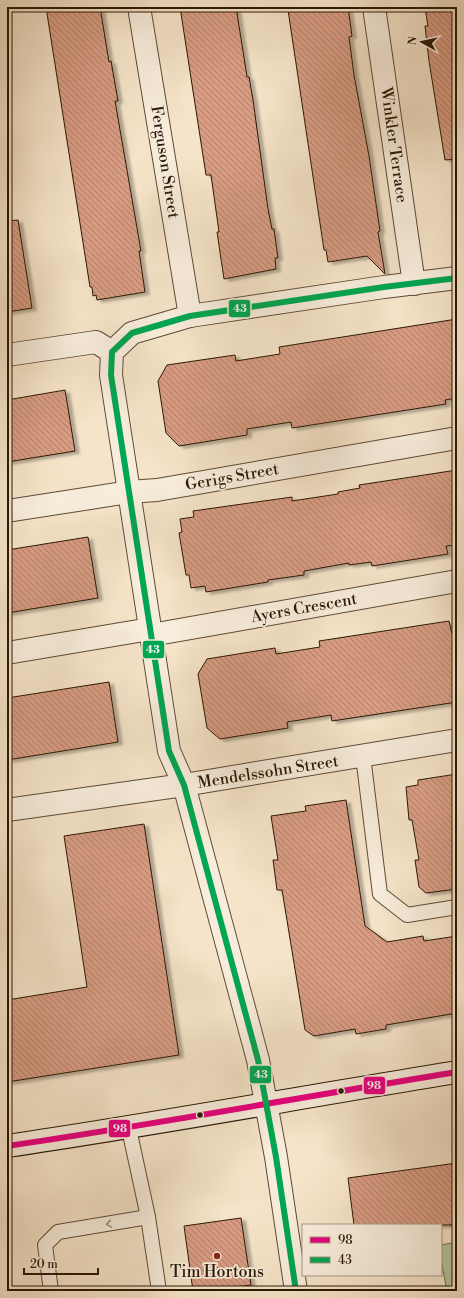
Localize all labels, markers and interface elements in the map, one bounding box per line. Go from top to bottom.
north arrow [402,22,442,62]
text: N [406,35,421,46]
street label: Winkler Terrace [376,85,412,204]
street label: Ferguson Street [146,104,184,220]
line badge: 43 [228,299,251,318]
text: 43 [233,302,247,316]
street label: Gerigs Street [184,459,281,495]
street label: Ayers Crescent [249,589,359,627]
line badge: 43 [142,640,165,659]
text: 43 [146,643,160,657]
street label: Mendelssohn Street [196,751,340,793]
line badge: 43 [249,1065,272,1084]
text: 43 [254,1068,268,1082]
line badge: 98 [363,1076,386,1095]
text: 98 [367,1079,381,1093]
unlabelled marker [336,1086,346,1096]
unlabelled marker [195,1110,205,1120]
line badge: 98 [108,1119,131,1138]
text: 98 [113,1122,127,1136]
one-way arrow [106,1219,112,1228]
legend [302,1224,442,1276]
text: 98 [338,1233,353,1248]
scale bar [24,1250,98,1276]
marker: Tim Hortons [212,1251,222,1261]
text: 43 [338,1253,352,1268]
text: 20 m [30,1257,58,1272]
place label: Tim Hortons [170,1262,264,1282]

